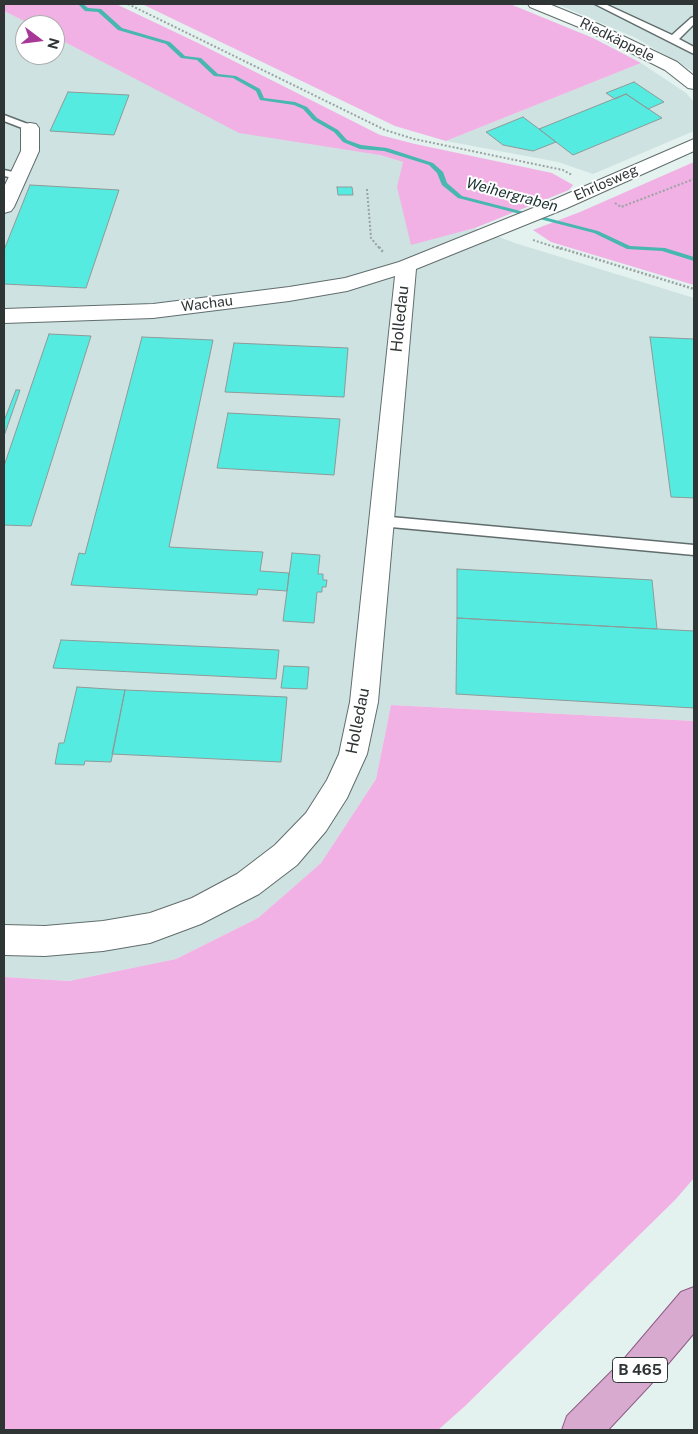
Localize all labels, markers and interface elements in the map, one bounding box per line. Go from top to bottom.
north arrow [15,15,65,65]
street label: Riedkäppele [577,15,657,65]
text: N [44,36,63,51]
street label: Ehrlosweg [571,161,641,205]
water label: Weihergraben [464,174,560,216]
street label: Holledau [387,285,413,353]
street label: Wachau [180,292,234,316]
street label: Holledau [342,686,374,756]
road number: B 465 [612,1358,668,1382]

